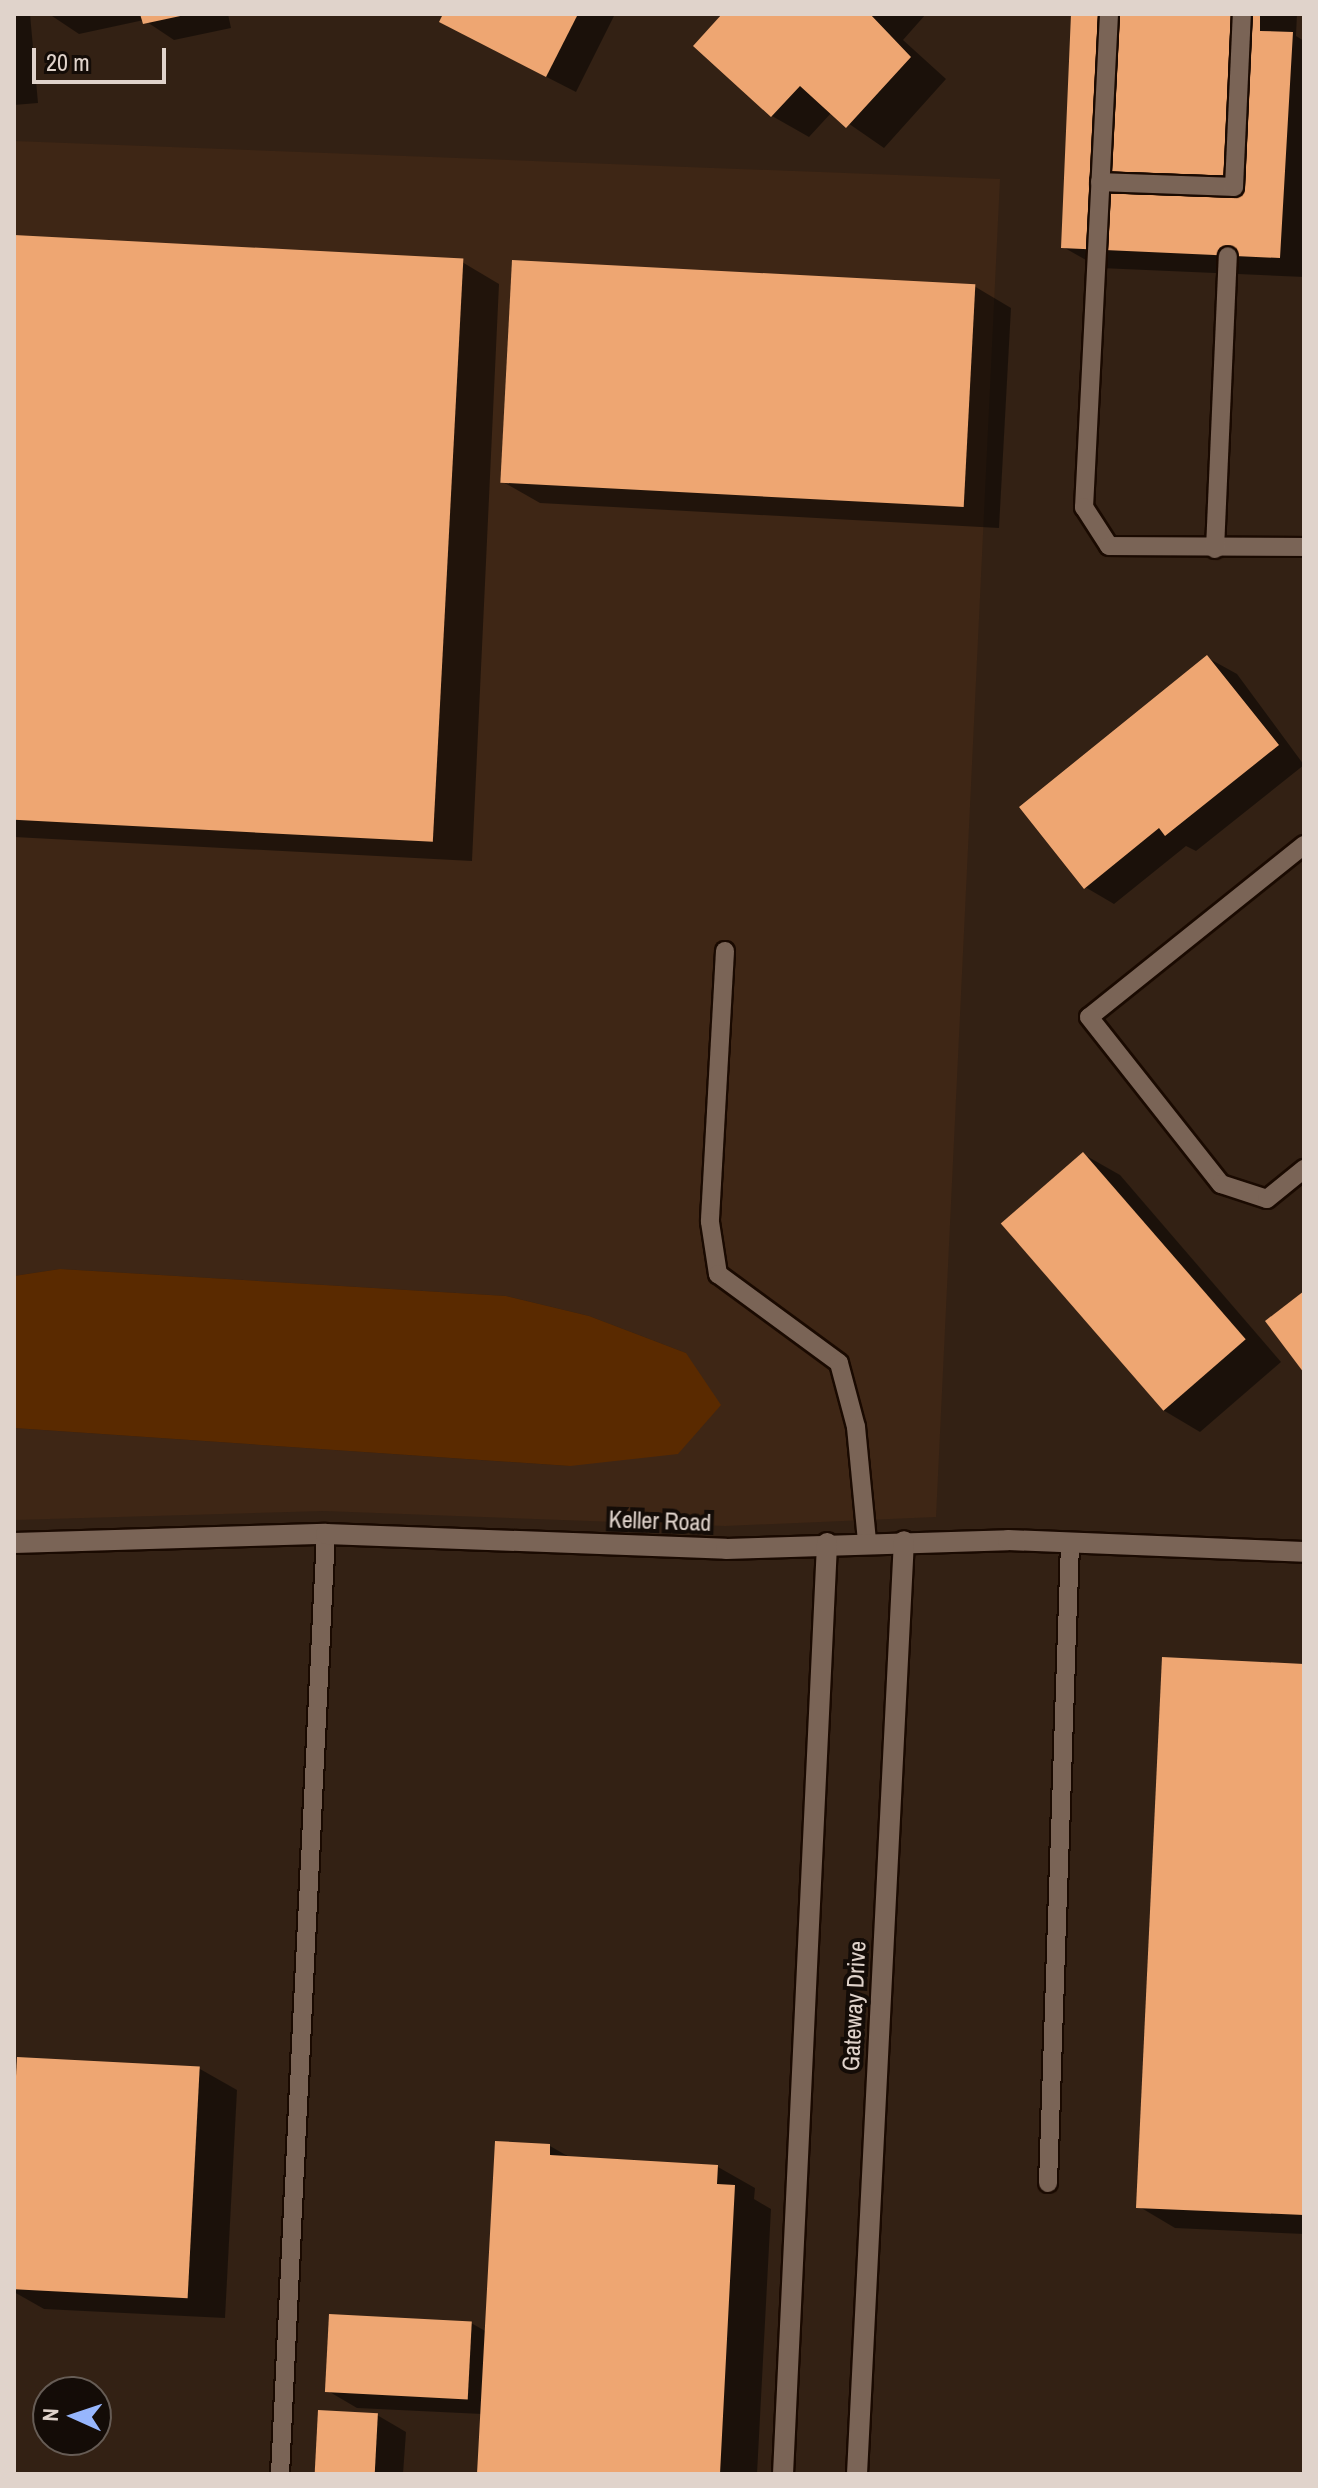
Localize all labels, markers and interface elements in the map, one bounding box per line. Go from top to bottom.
scale bar [36,32,170,82]
text: 20 m [46,46,90,78]
street label: Keller Road [608,1505,712,1537]
street label: Gateway Drive [836,1940,872,2072]
north arrow [32,2376,112,2456]
text: N [35,2408,65,2422]

